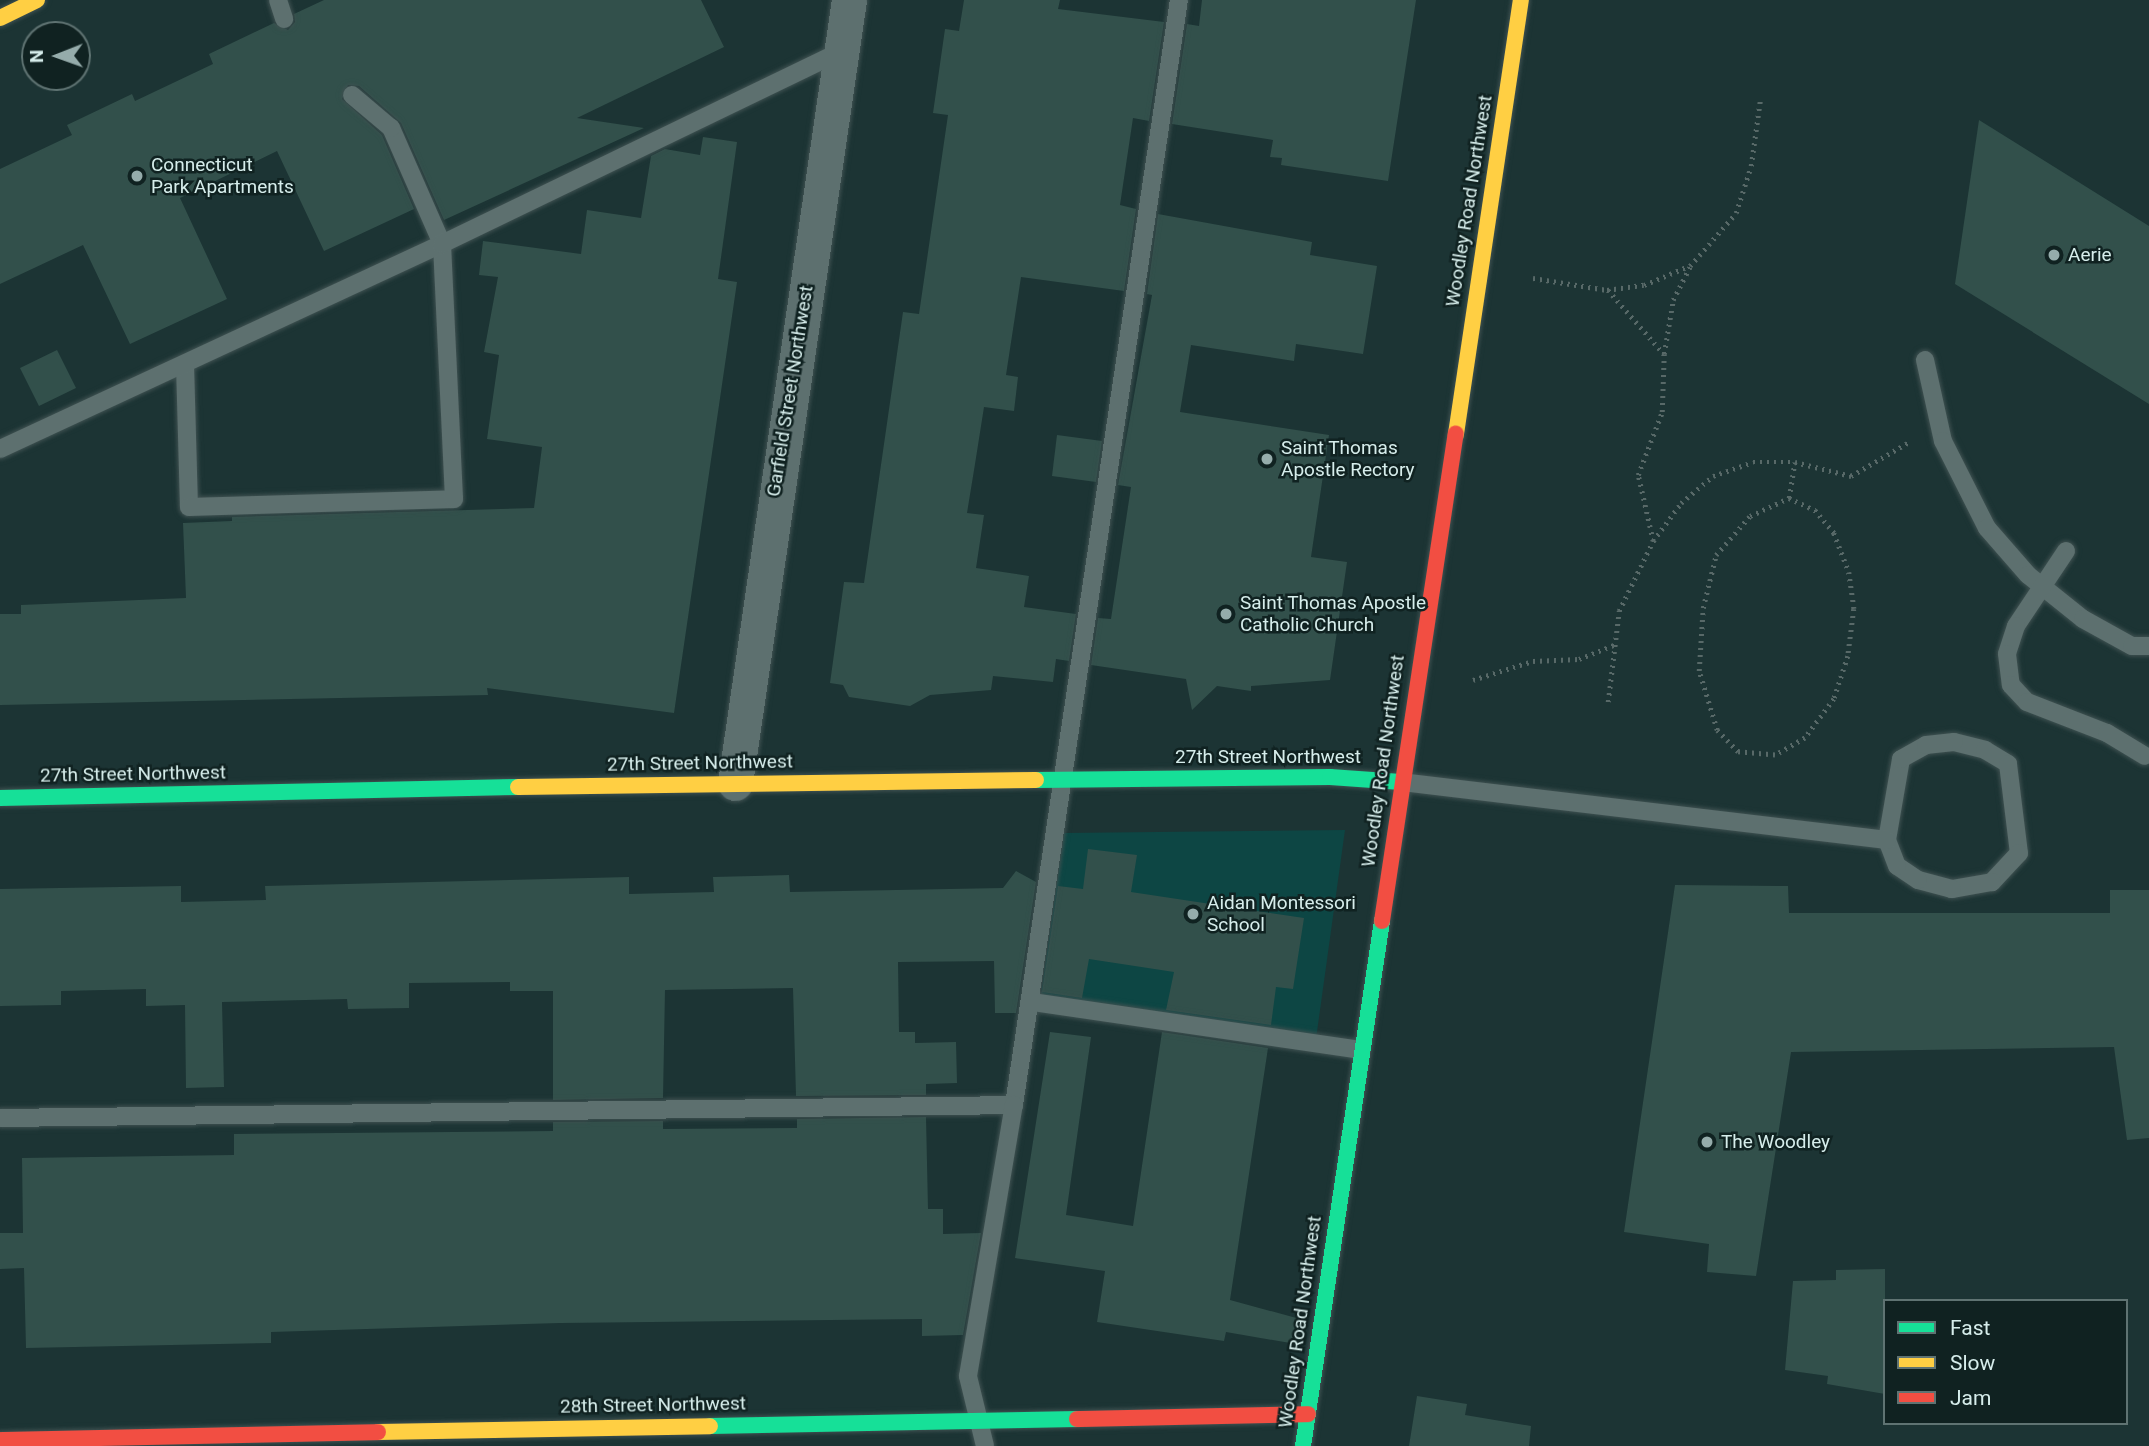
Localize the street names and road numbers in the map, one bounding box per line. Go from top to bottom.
street label: Woodley Road Northwest [1441,94,1497,308]
street label: Garfield Street Northwest [762,284,818,498]
street label: Woodley Road Northwest [1357,654,1409,868]
street label: 27th Street Northwest [1175,746,1361,768]
street label: 27th Street Northwest [607,750,793,776]
street label: 27th Street Northwest [40,761,226,787]
street label: Woodley Road Northwest [1274,1215,1326,1429]
street label: 28th Street Northwest [560,1392,746,1418]

